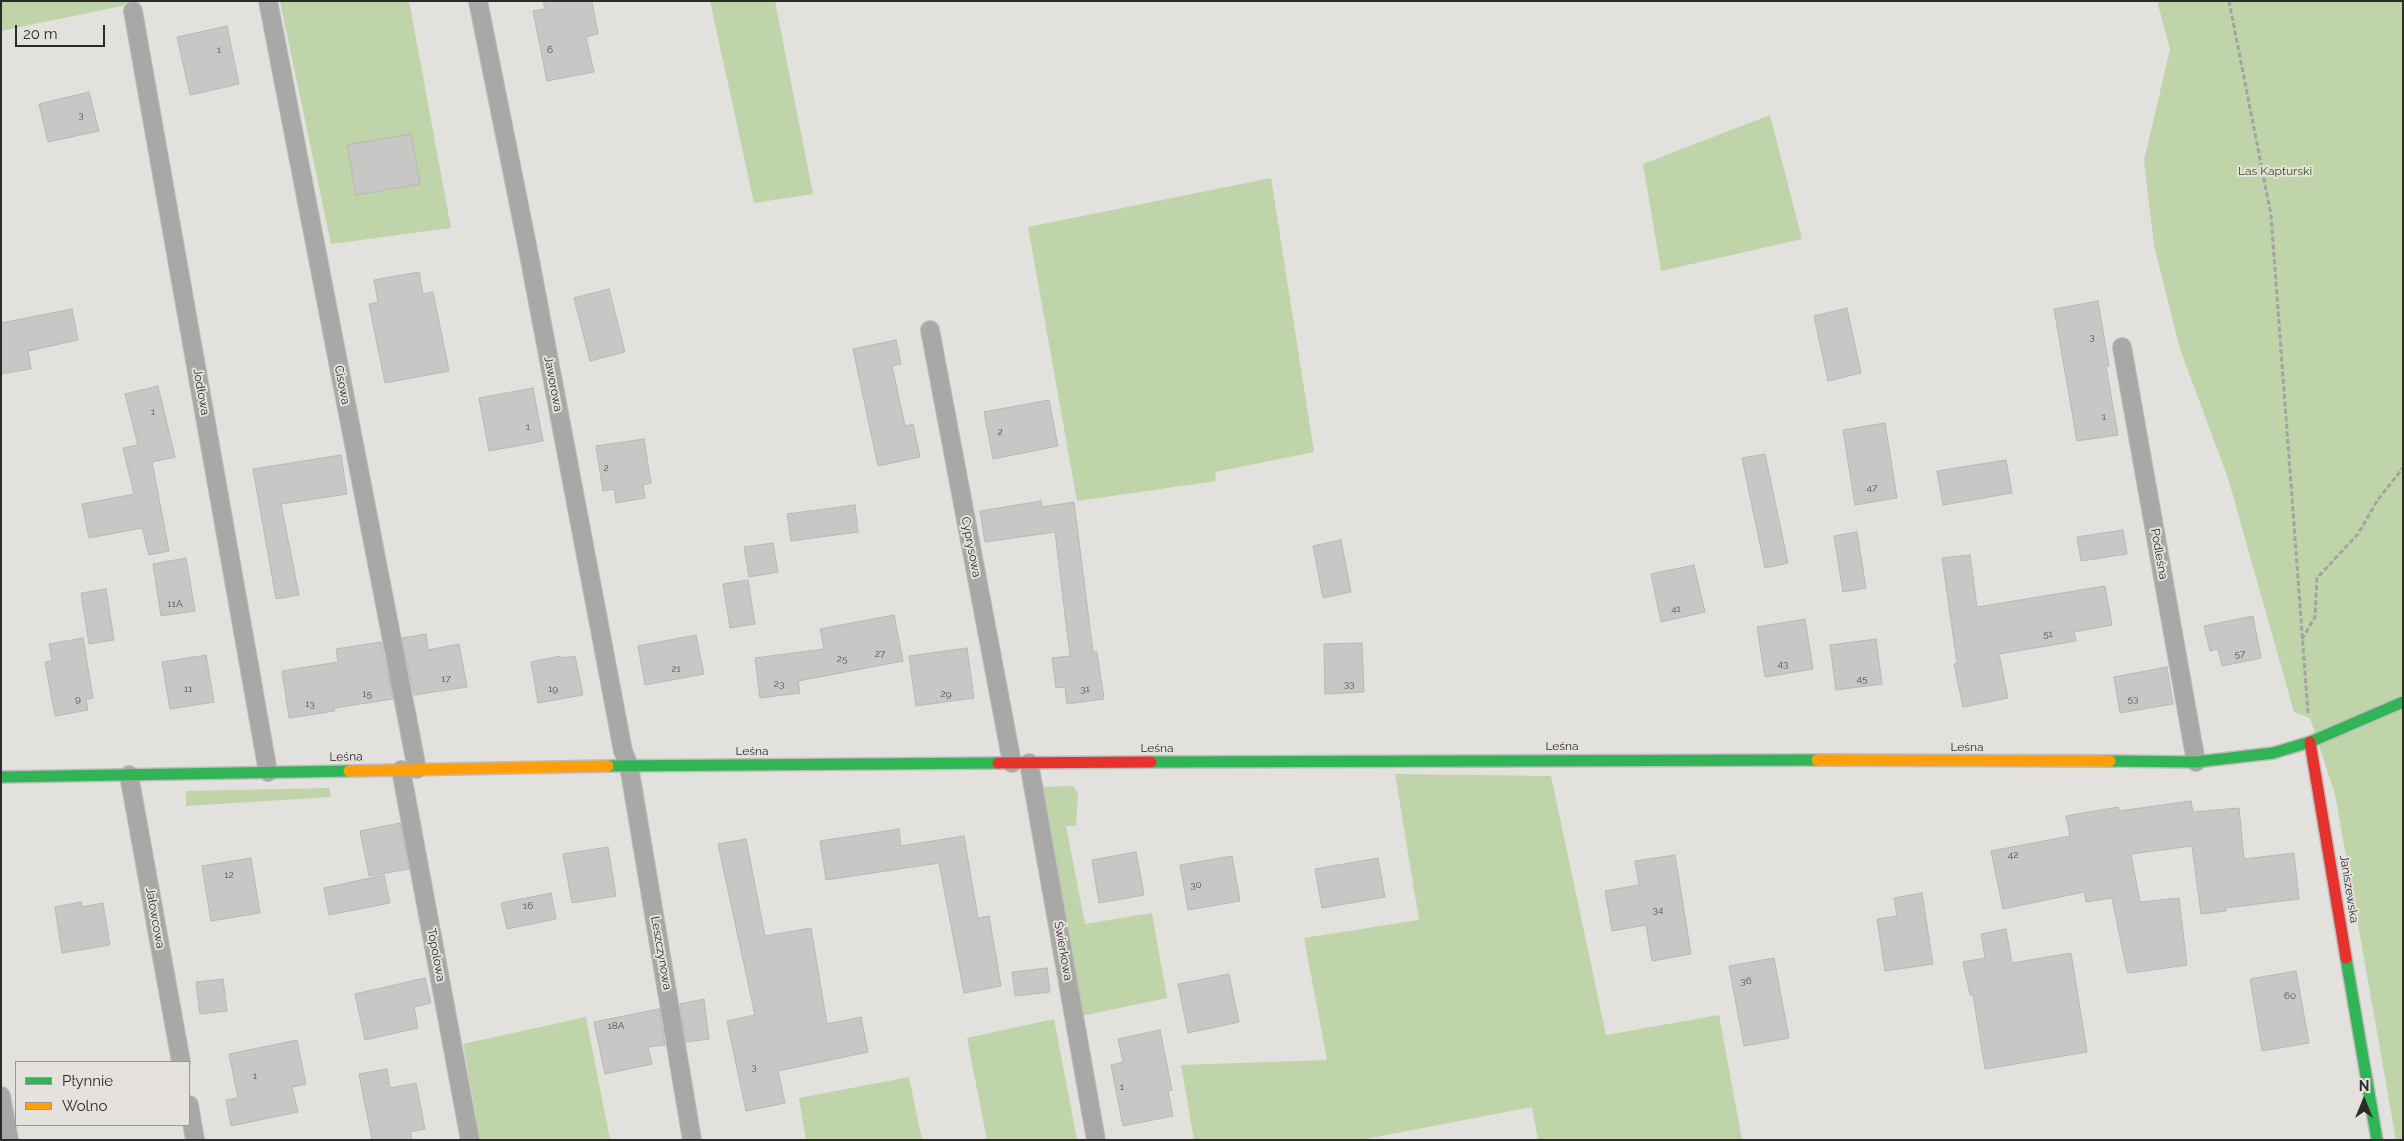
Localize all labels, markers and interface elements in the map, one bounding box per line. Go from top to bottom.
scale bar [18,15,108,47]
text: 20 m [23,25,58,43]
house number: 1 [217,44,221,56]
house number: 6 [547,44,553,56]
house number: 3 [78,109,84,121]
park label: Las Kapturski [2238,164,2312,178]
house number: 3 [2089,331,2095,343]
street label: Jaworowa [541,355,565,413]
street label: Cisowa [331,364,353,406]
street label: Jodłowa [190,368,212,416]
house number: 1 [151,406,155,418]
house number: 1 [2102,411,2106,423]
house number: 1 [526,421,530,433]
house number: 2 [997,426,1003,438]
house number: 2 [603,462,609,474]
house number: 47 [1867,482,1877,494]
street label: Cyprysowa [958,515,984,579]
street label: Podleśna [2147,527,2171,581]
house number: 11A [167,598,183,610]
house number: 41 [1671,603,1681,615]
house number: 51 [2043,628,2053,640]
house number: 27 [875,648,885,660]
house number: 57 [2235,648,2245,660]
house number: 25 [837,653,847,665]
house number: 43 [1778,658,1788,670]
house number: 21 [671,663,681,675]
house number: 17 [441,673,451,685]
house number: 45 [1857,673,1867,685]
house number: 23 [774,678,784,690]
house number: 33 [1344,678,1354,690]
house number: 11 [184,683,192,695]
house number: 19 [548,683,558,695]
house number: 31 [1080,683,1090,695]
house number: 15 [362,688,372,700]
house number: 29 [940,688,952,700]
house number: 9 [75,693,81,705]
house number: 53 [2128,693,2138,705]
house number: 13 [305,698,315,710]
street label: Leśna [1545,739,1579,753]
street label: Leśna [1950,740,1984,754]
street label: Leśna [1140,741,1174,755]
street label: Leśna [735,744,769,758]
street label: Leśna [329,750,363,764]
house number: 42 [2008,849,2018,861]
street label: Janiszewska [2337,854,2361,924]
house number: 12 [224,869,234,881]
house number: 30 [1190,879,1202,891]
street label: Jałowcowa [143,886,167,950]
house number: 16 [523,900,533,912]
house number: 34 [1653,904,1663,916]
street label: Leszczynowa [647,915,675,991]
street label: Świerkowa [1051,920,1075,982]
street label: Topolowa [424,927,448,983]
house number: 36 [1740,975,1752,987]
house number: 60 [2284,990,2296,1002]
house number: 18A [608,1020,624,1032]
legend [15,1061,190,1126]
house number: 3 [751,1061,757,1073]
house number: 1 [253,1070,257,1082]
text: Płynnie [62,1072,113,1090]
north arrow [2339,1076,2389,1126]
text: N [2359,1078,2369,1094]
house number: 1 [1120,1081,1124,1093]
text: Wolno [62,1097,107,1115]

